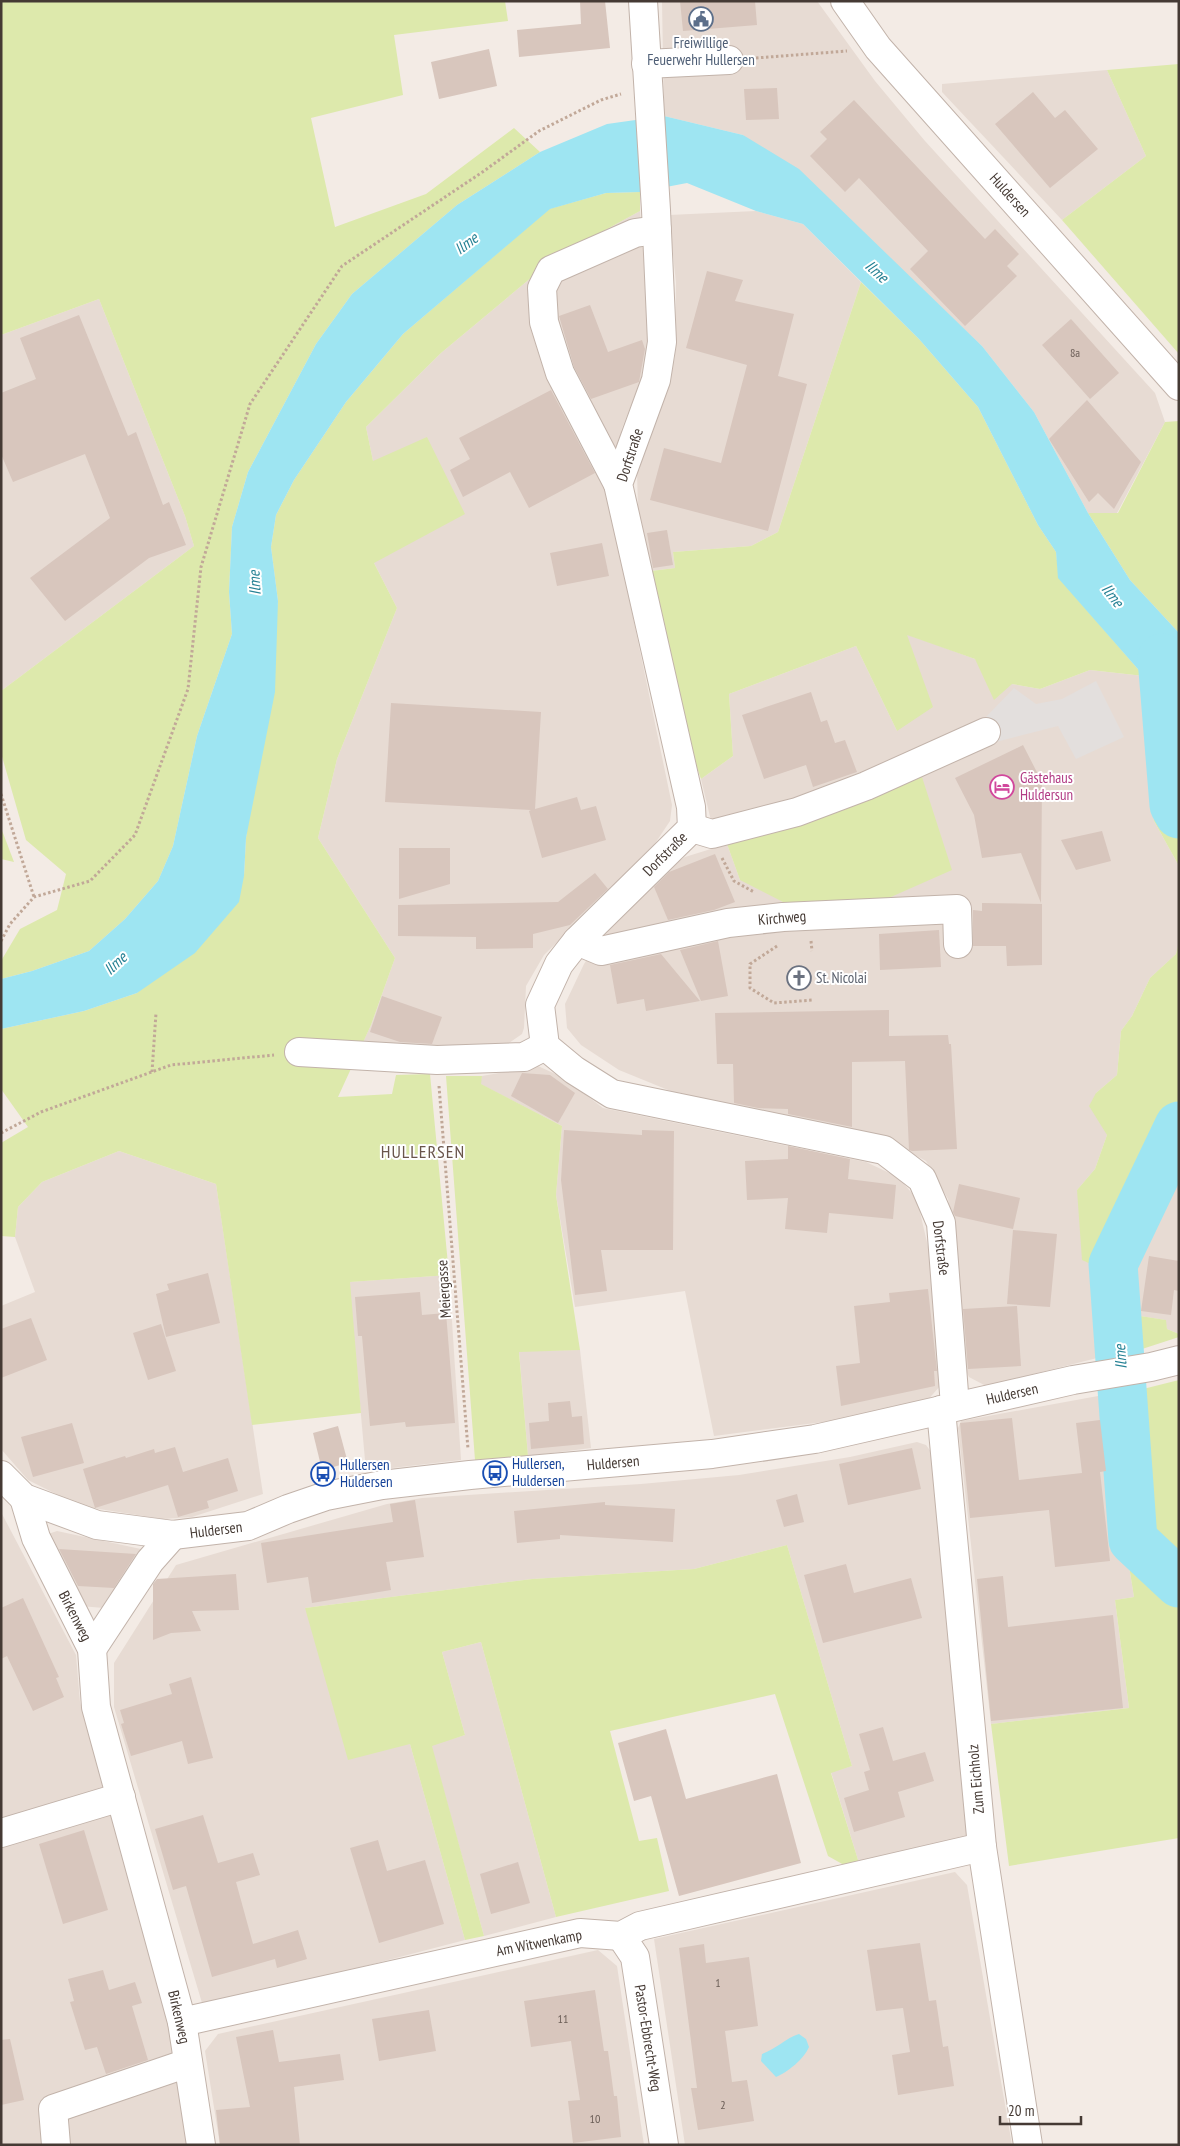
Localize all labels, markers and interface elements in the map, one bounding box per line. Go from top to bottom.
public building icon: Freiwillige Feuerwehr Hullersen [688,6,714,32]
place label: Freiwillige Feuerwehr Hullersen [647,33,755,69]
street label: Huldersen [986,169,1035,221]
water label: Ilme [450,227,483,258]
water label: Ilme [861,255,894,288]
house number: 8a [1070,345,1080,360]
street label: Dorfstraße [612,426,647,484]
water label: Ilme [243,569,265,596]
water label: Ilme [1098,579,1129,612]
place label: Gästehaus Huldersun [1020,768,1073,804]
hotel icon: Gästehaus Huldersun [989,774,1015,800]
street label: Dorfstraße [638,827,691,880]
street label: Kirchweg [757,906,807,929]
water label: Ilme [99,946,132,979]
church icon: St. Nicolai [786,965,812,991]
place label: St. Nicolai [816,968,867,987]
district label: HULLERSEN [381,1140,465,1163]
street label: Dorfstraße [929,1219,954,1276]
street label: Meiergasse [432,1259,455,1319]
water label: Ilme [1109,1343,1131,1370]
street label: Huldersen [984,1378,1040,1409]
street label: Huldersen [586,1451,640,1474]
place label: Hullersen, Huldersen [512,1454,565,1490]
place label: Hullersen Huldersen [340,1455,393,1491]
bus stop icon: Hullersen, Huldersen [482,1460,508,1486]
bus stop icon: Hullersen Huldersen [310,1461,336,1487]
street label: Huldersen [189,1517,243,1542]
street label: Birkenweg [55,1587,96,1644]
street label: Zum Eichholz [963,1744,988,1814]
street label: Am Witwenkamp [494,1925,583,1960]
house number: 1 [715,1975,721,1990]
street label: Pastor-Ebbrecht-Weg [631,1983,666,2093]
street label: Birkenweg [164,1988,195,2045]
house number: 11 [558,2011,568,2026]
scale bar [1000,2094,1081,2126]
house number: 2 [720,2097,726,2112]
text: 20 m [1008,2101,1034,2120]
house number: 10 [590,2111,600,2126]

